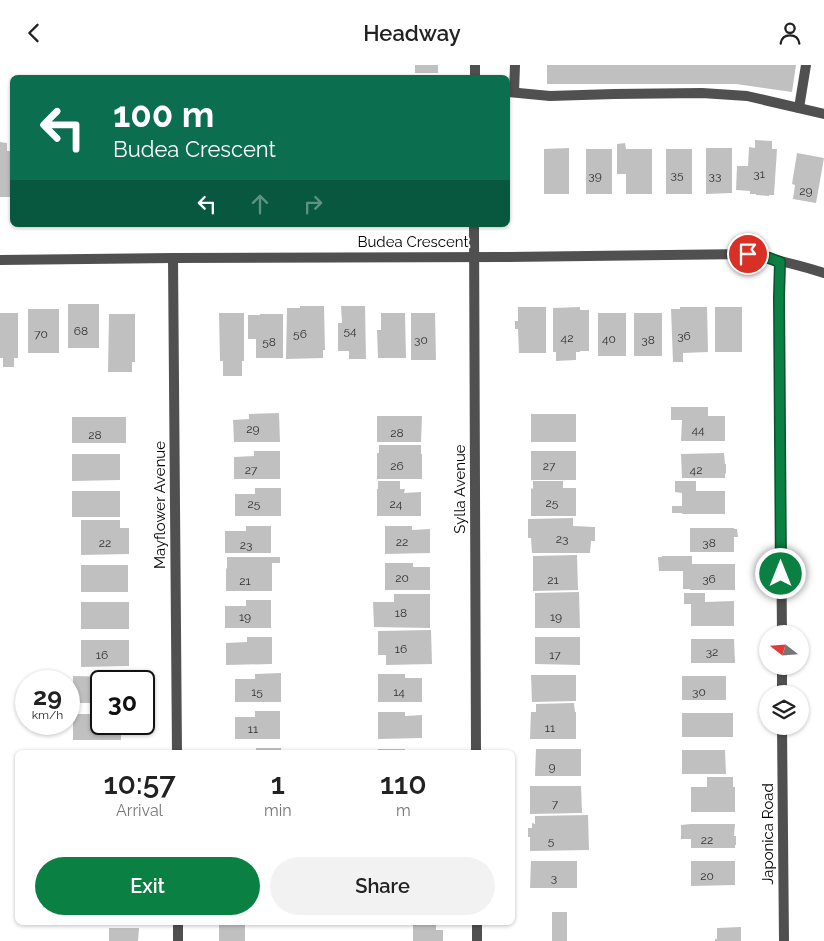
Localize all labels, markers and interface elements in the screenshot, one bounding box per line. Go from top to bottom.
icon: back [20,19,48,47]
icon: person [776,19,804,47]
text: Headway [363,20,461,46]
text: 100 m [113,94,214,135]
icon: left [30,95,95,160]
text: Budea Crescent [113,136,276,162]
house number: 31 [753,167,765,181]
house number: 35 [671,168,684,182]
house number: 39 [588,169,602,183]
house number: 33 [709,169,721,183]
house number: 29 [799,184,813,198]
icon: left [193,190,221,218]
icon: ahead [246,190,274,218]
icon: right [299,190,327,218]
street label: Budea Crescent [357,233,469,251]
pin [727,233,769,275]
icon: arrive [734,240,762,268]
house number: 68 [74,324,88,338]
house number: 54 [343,324,357,338]
house number: 70 [34,327,48,341]
house number: 56 [293,327,307,341]
house number: 36 [677,329,691,343]
house number: 42 [561,331,573,345]
house number: 40 [602,332,616,346]
house number: 30 [414,333,428,347]
house number: 38 [641,333,655,347]
house number: 58 [262,335,276,349]
house number: 29 [246,422,260,436]
house number: 44 [691,423,705,437]
house number: 28 [390,426,404,440]
house number: 28 [88,428,102,442]
street label: Mayflower Avenue [151,441,169,569]
street label: Sylla Avenue [451,444,469,534]
house number: 26 [390,459,404,473]
house number: 27 [543,459,556,473]
house number: 27 [245,463,258,477]
house number: 42 [690,463,702,477]
house number: 25 [546,496,559,510]
house number: 25 [248,497,261,511]
house number: 24 [390,497,403,511]
house number: 23 [556,532,568,546]
house number: 22 [396,535,408,549]
house number: 22 [99,536,111,550]
house number: 38 [702,536,716,550]
house number: 23 [240,538,252,552]
position arrow [754,547,806,599]
house number: 20 [395,571,409,585]
house number: 36 [702,572,716,586]
house number: 21 [547,573,559,587]
house number: 21 [239,574,251,588]
house number: 18 [395,606,407,620]
house number: 19 [239,610,251,624]
house number: 19 [550,610,562,624]
north arrow [759,625,809,675]
map controls [759,625,809,735]
house number: 16 [395,642,407,656]
house number: 32 [706,645,718,659]
house number: 16 [96,648,108,662]
house number: 17 [549,648,561,662]
speed limit sign: 30 [90,670,155,735]
text: 29 [33,681,62,711]
house number: 15 [251,685,263,699]
house number: 14 [393,685,405,699]
house number: 30 [692,685,706,699]
button: layers [759,685,809,735]
text: km/h [32,708,63,722]
house number: 11 [545,721,555,735]
house number: 11 [248,722,258,736]
house number: 9 [548,760,556,774]
text: 10:57 [103,766,176,801]
text: 1 [271,766,285,801]
text: 110 [380,766,427,801]
street label: Japonica Road [759,783,777,885]
house number: 7 [552,797,559,811]
text: Arrival [116,801,163,820]
text: min [264,801,292,820]
text: m [396,801,411,820]
house number: 22 [701,833,713,847]
house number: 5 [548,834,555,848]
button: Exit [35,857,260,915]
button: Share [270,857,495,915]
house number: 20 [700,869,714,883]
house number: 3 [551,871,557,885]

